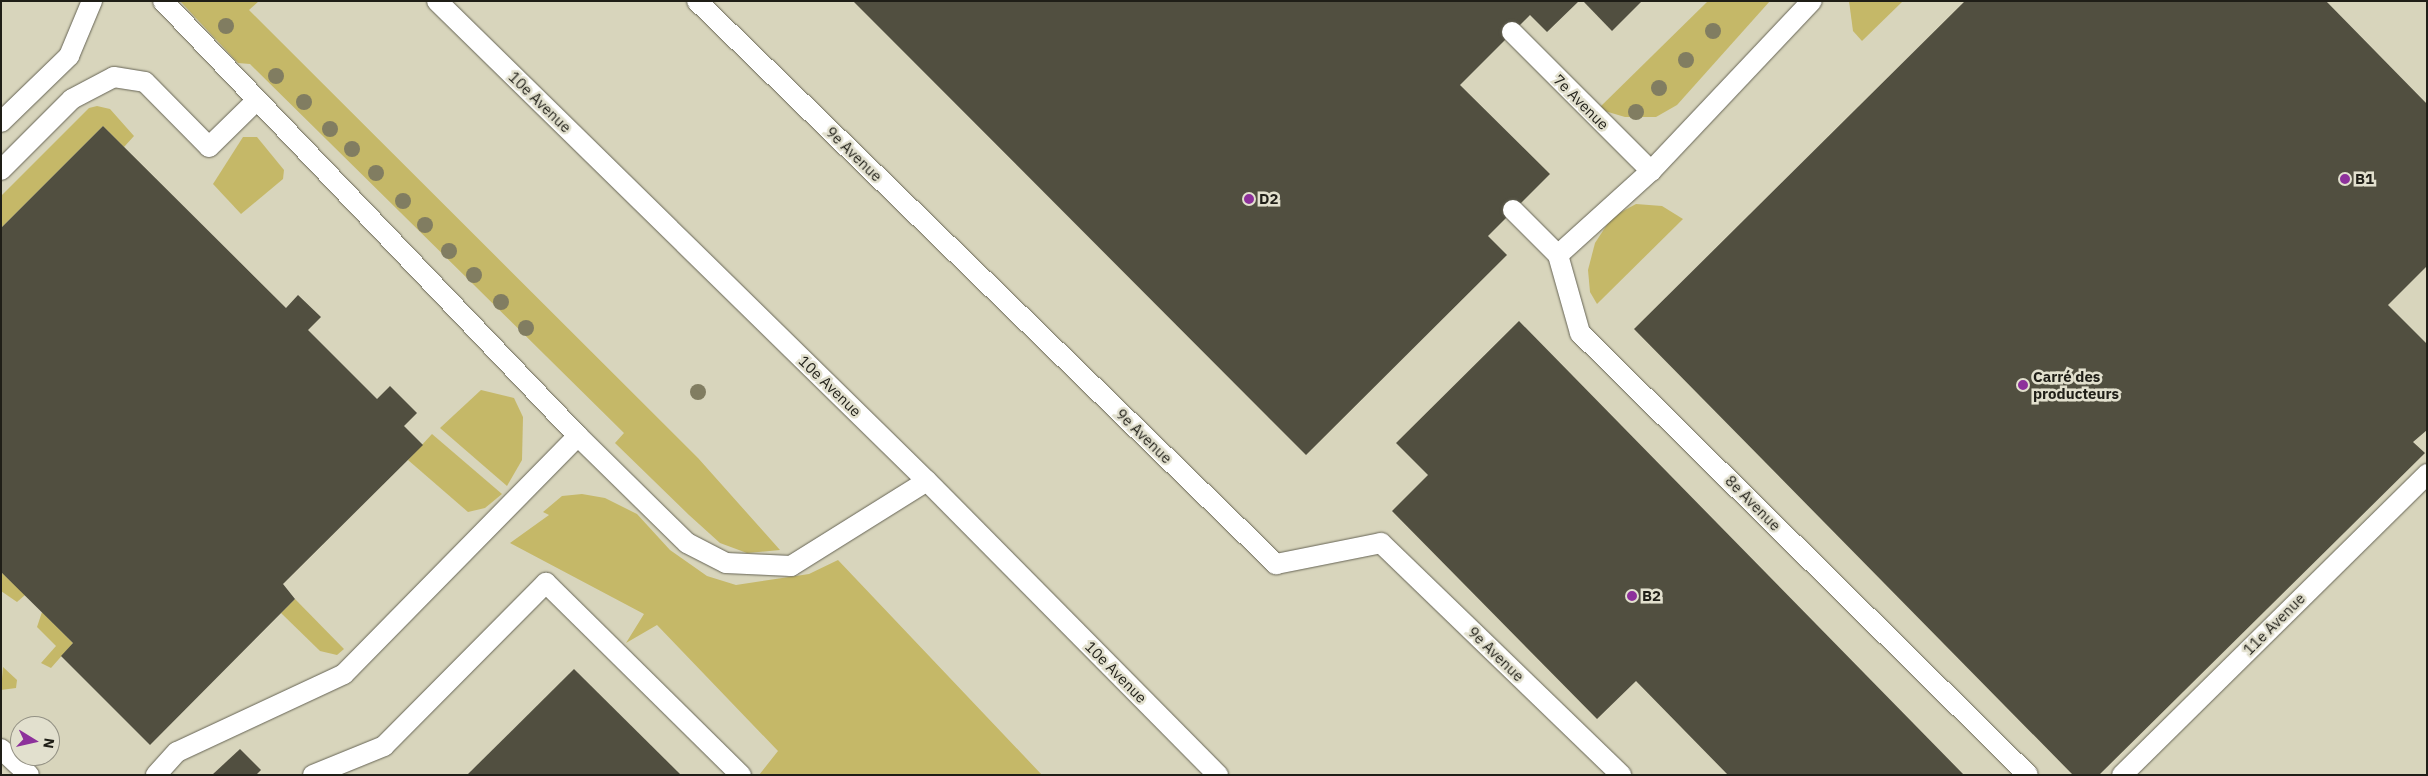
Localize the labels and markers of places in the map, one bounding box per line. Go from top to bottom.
place label: B1 [2355,170,2374,188]
marker: B1 [2339,173,2351,185]
place label: D2 [1259,190,1278,208]
marker: D2 [1243,193,1255,205]
place label: Carré des producteurs [2033,367,2119,402]
marker: Carré des producteurs [2017,379,2029,391]
place label: B2 [1642,587,1661,605]
marker: B2 [1626,590,1638,602]

